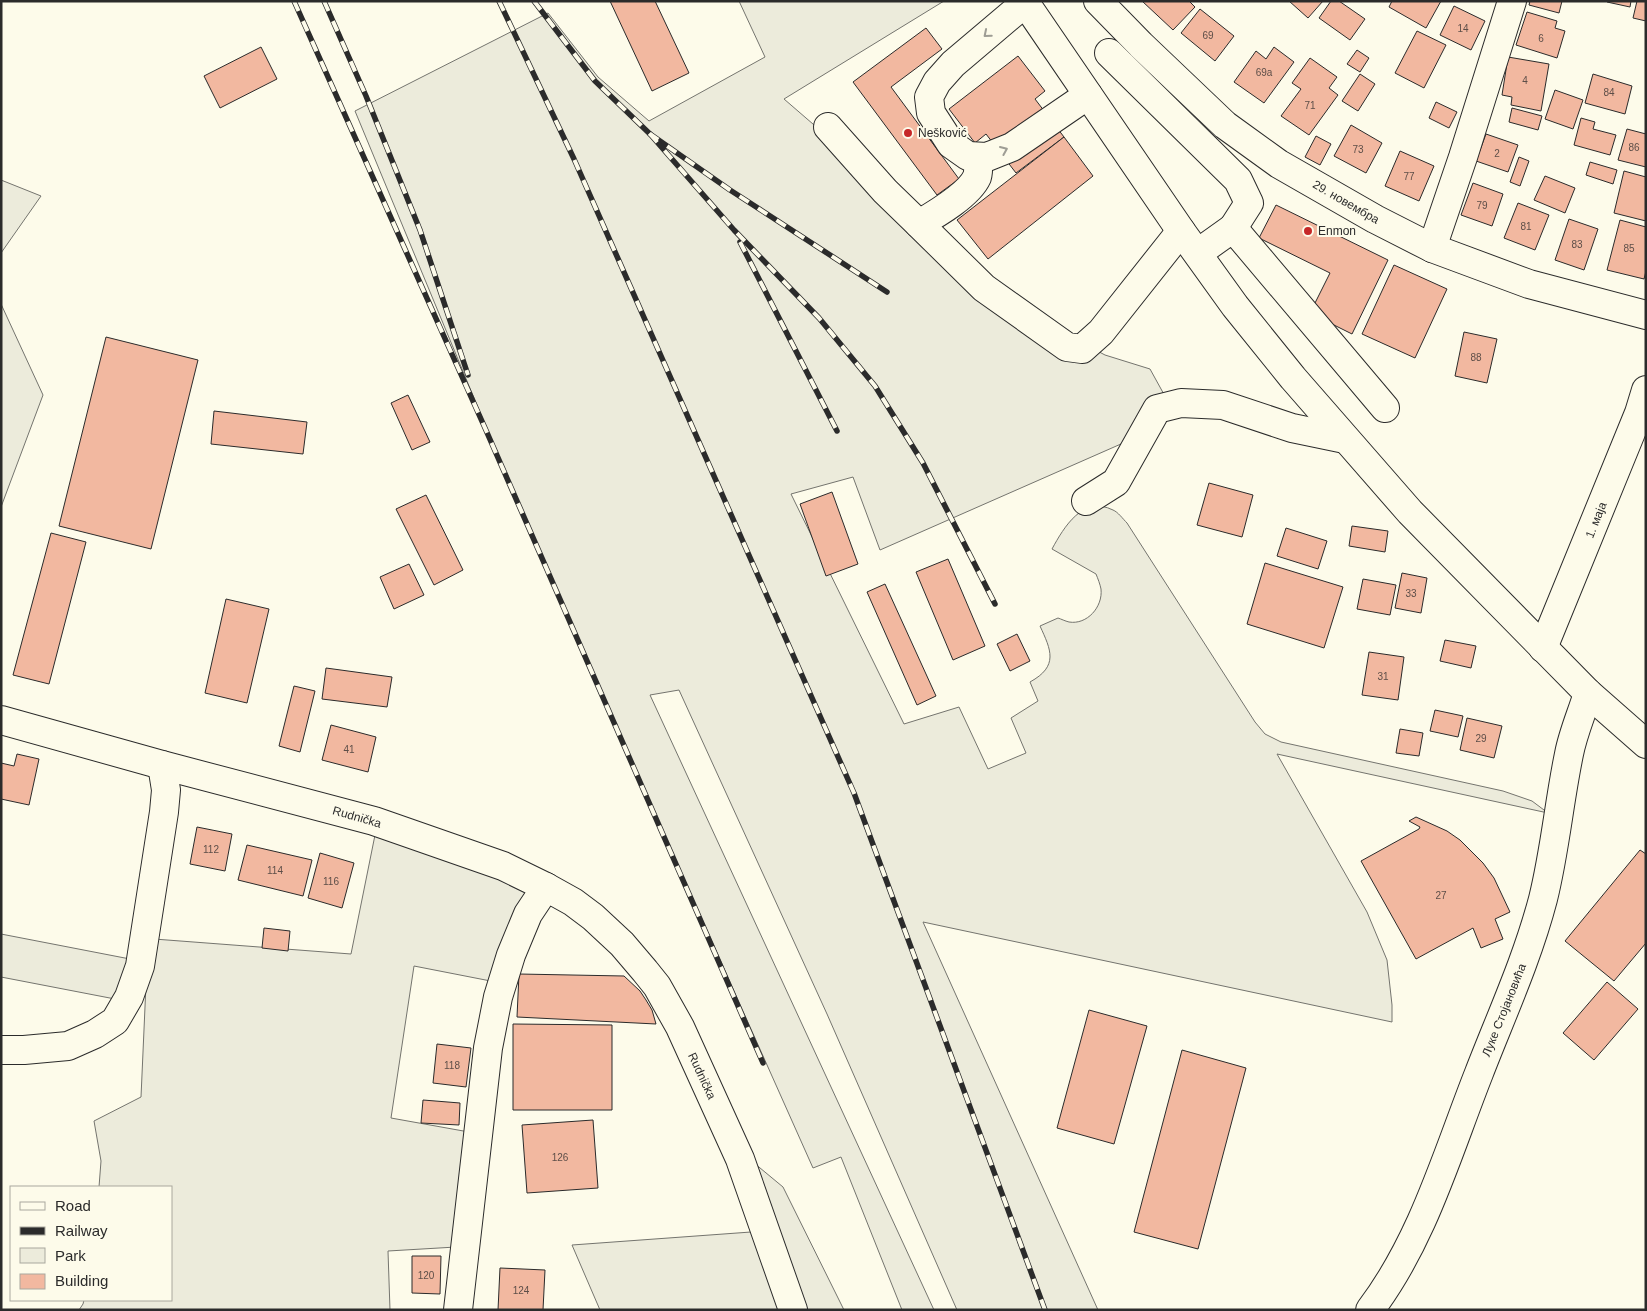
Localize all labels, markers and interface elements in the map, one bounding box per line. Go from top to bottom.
house number: 14 [1457,23,1469,34]
one-way arrow [984,28,993,37]
house number: 69 [1202,30,1214,41]
house number: 6 [1538,33,1544,44]
house number: 69a [1256,67,1273,78]
house number: 4 [1522,75,1528,86]
house number: 84 [1603,87,1615,98]
house number: 71 [1304,100,1316,111]
place label: Nešković [918,126,967,140]
marker: Nešković [902,127,914,139]
house number: 86 [1628,142,1640,153]
house number: 73 [1352,144,1364,155]
one-way arrow [999,146,1008,157]
house number: 2 [1494,148,1500,159]
house number: 77 [1403,171,1415,182]
street label: 29. новембра [1310,177,1382,227]
house number: 79 [1476,200,1488,211]
house number: 81 [1520,221,1532,232]
place label: Enmon [1318,224,1356,238]
marker: Enmon [1302,225,1314,237]
house number: 83 [1571,239,1583,250]
house number: 85 [1623,243,1635,254]
house number: 88 [1470,352,1482,363]
street label: 1. маја [1582,500,1610,540]
house number: 33 [1405,588,1417,599]
house number: 31 [1377,671,1389,682]
house number: 29 [1475,733,1487,744]
house number: 41 [343,744,355,755]
street label: Rudnička [331,803,383,831]
house number: 112 [203,844,219,855]
house number: 114 [267,865,283,876]
house number: 116 [323,876,339,887]
house number: 27 [1435,890,1447,901]
street label: Луке Стојановића [1479,961,1529,1059]
street label: Rudnička [685,1050,719,1102]
house number: 118 [444,1060,460,1071]
house number: 126 [552,1152,569,1163]
legend [10,1186,172,1301]
text: Road [55,1197,91,1214]
text: Railway [55,1222,108,1239]
text: Park [55,1247,86,1264]
house number: 120 [418,1270,435,1281]
text: Building [55,1272,108,1289]
house number: 124 [513,1285,530,1296]

